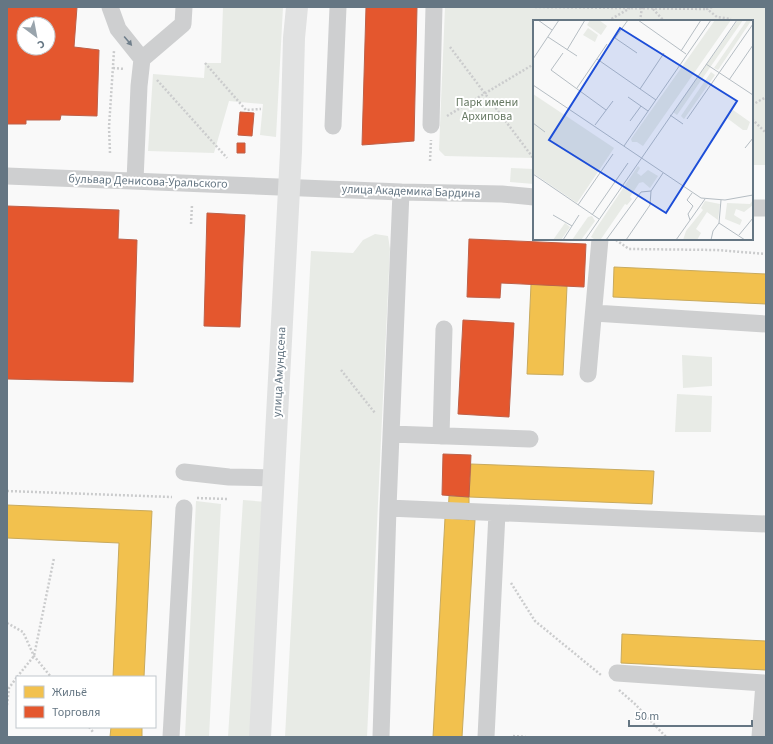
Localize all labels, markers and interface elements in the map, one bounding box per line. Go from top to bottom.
north arrow [16,16,56,56]
inset map [533,20,753,240]
text: С [34,36,48,52]
one-way arrow [123,36,132,46]
park label: Парк имени Архипова [456,94,518,125]
street label: бульвар Денисова-Уральского [68,170,228,193]
street label: улица Академика Бардина [341,181,481,202]
street label: улица Амундсена [269,326,290,418]
legend [16,676,156,728]
text: Жильё [52,684,87,701]
scale bar [629,702,752,728]
text: Торговля [52,704,100,721]
text: 50 m [635,708,659,725]

